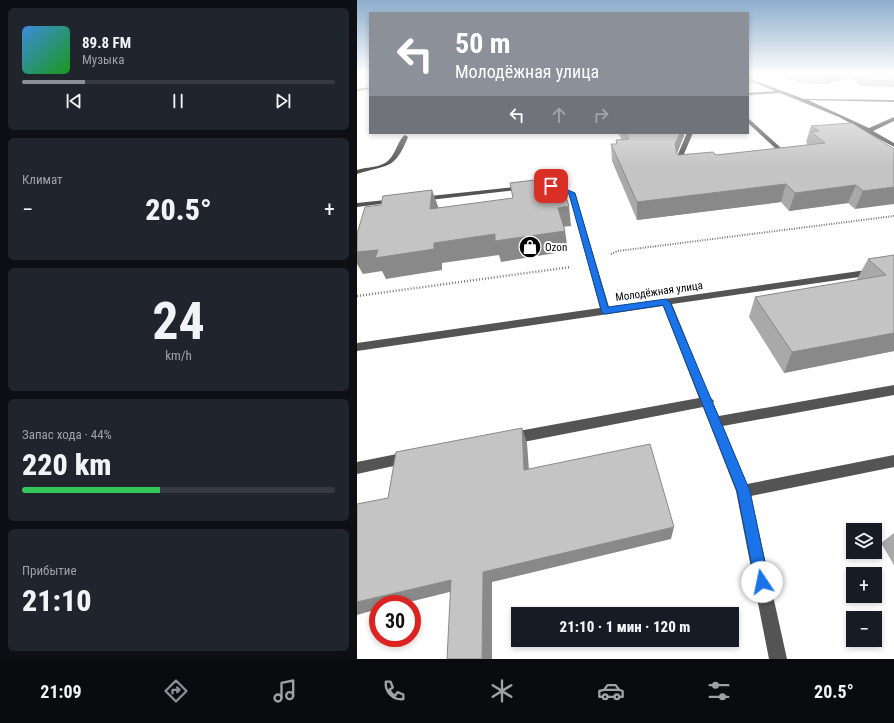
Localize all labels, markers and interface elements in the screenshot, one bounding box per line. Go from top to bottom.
text: 50 m [455,27,511,60]
icon: left [389,28,441,80]
text: 89.8 FM [82,34,131,52]
text: Музыка [82,52,124,67]
text: Молодёжная улица [455,61,599,82]
icon: previous [63,90,85,112]
icon: pause [167,90,189,112]
icon: next [272,90,294,112]
icon: left [506,104,528,126]
icon: ahead [548,104,570,126]
icon: right [590,104,612,126]
pin [534,169,568,203]
text: Климат [22,172,63,187]
icon: arrive [540,175,562,197]
text: 20.5° [145,192,212,227]
text: − [22,197,33,222]
text: + [324,197,335,222]
shop icon: Ozon [517,234,543,260]
place label: Ozon [545,241,567,254]
street label: Молодёжная улица [615,279,704,304]
text: 24 [152,291,205,352]
text: km/h [165,348,192,363]
text: Запас хода · 44% [22,427,112,442]
text: 220 km [22,447,111,482]
map controls [846,523,882,647]
button: layers [846,523,882,559]
position arrow [741,561,783,603]
text: Прибытие [22,563,77,578]
button: + [846,567,882,603]
text: 21:10 [22,583,91,618]
speed limit sign: 30 [369,595,421,647]
button: − [846,611,882,647]
text: 21:10 · 1 мин · 120 m [560,618,690,636]
icon: directions [162,677,190,705]
icon: music [271,677,299,705]
icon: phone [380,677,408,705]
icon: climate [488,677,516,705]
icon: car [597,677,625,705]
icon: filters [705,677,733,705]
text: 21:09 [40,681,82,702]
text: 20.5° [814,681,854,702]

